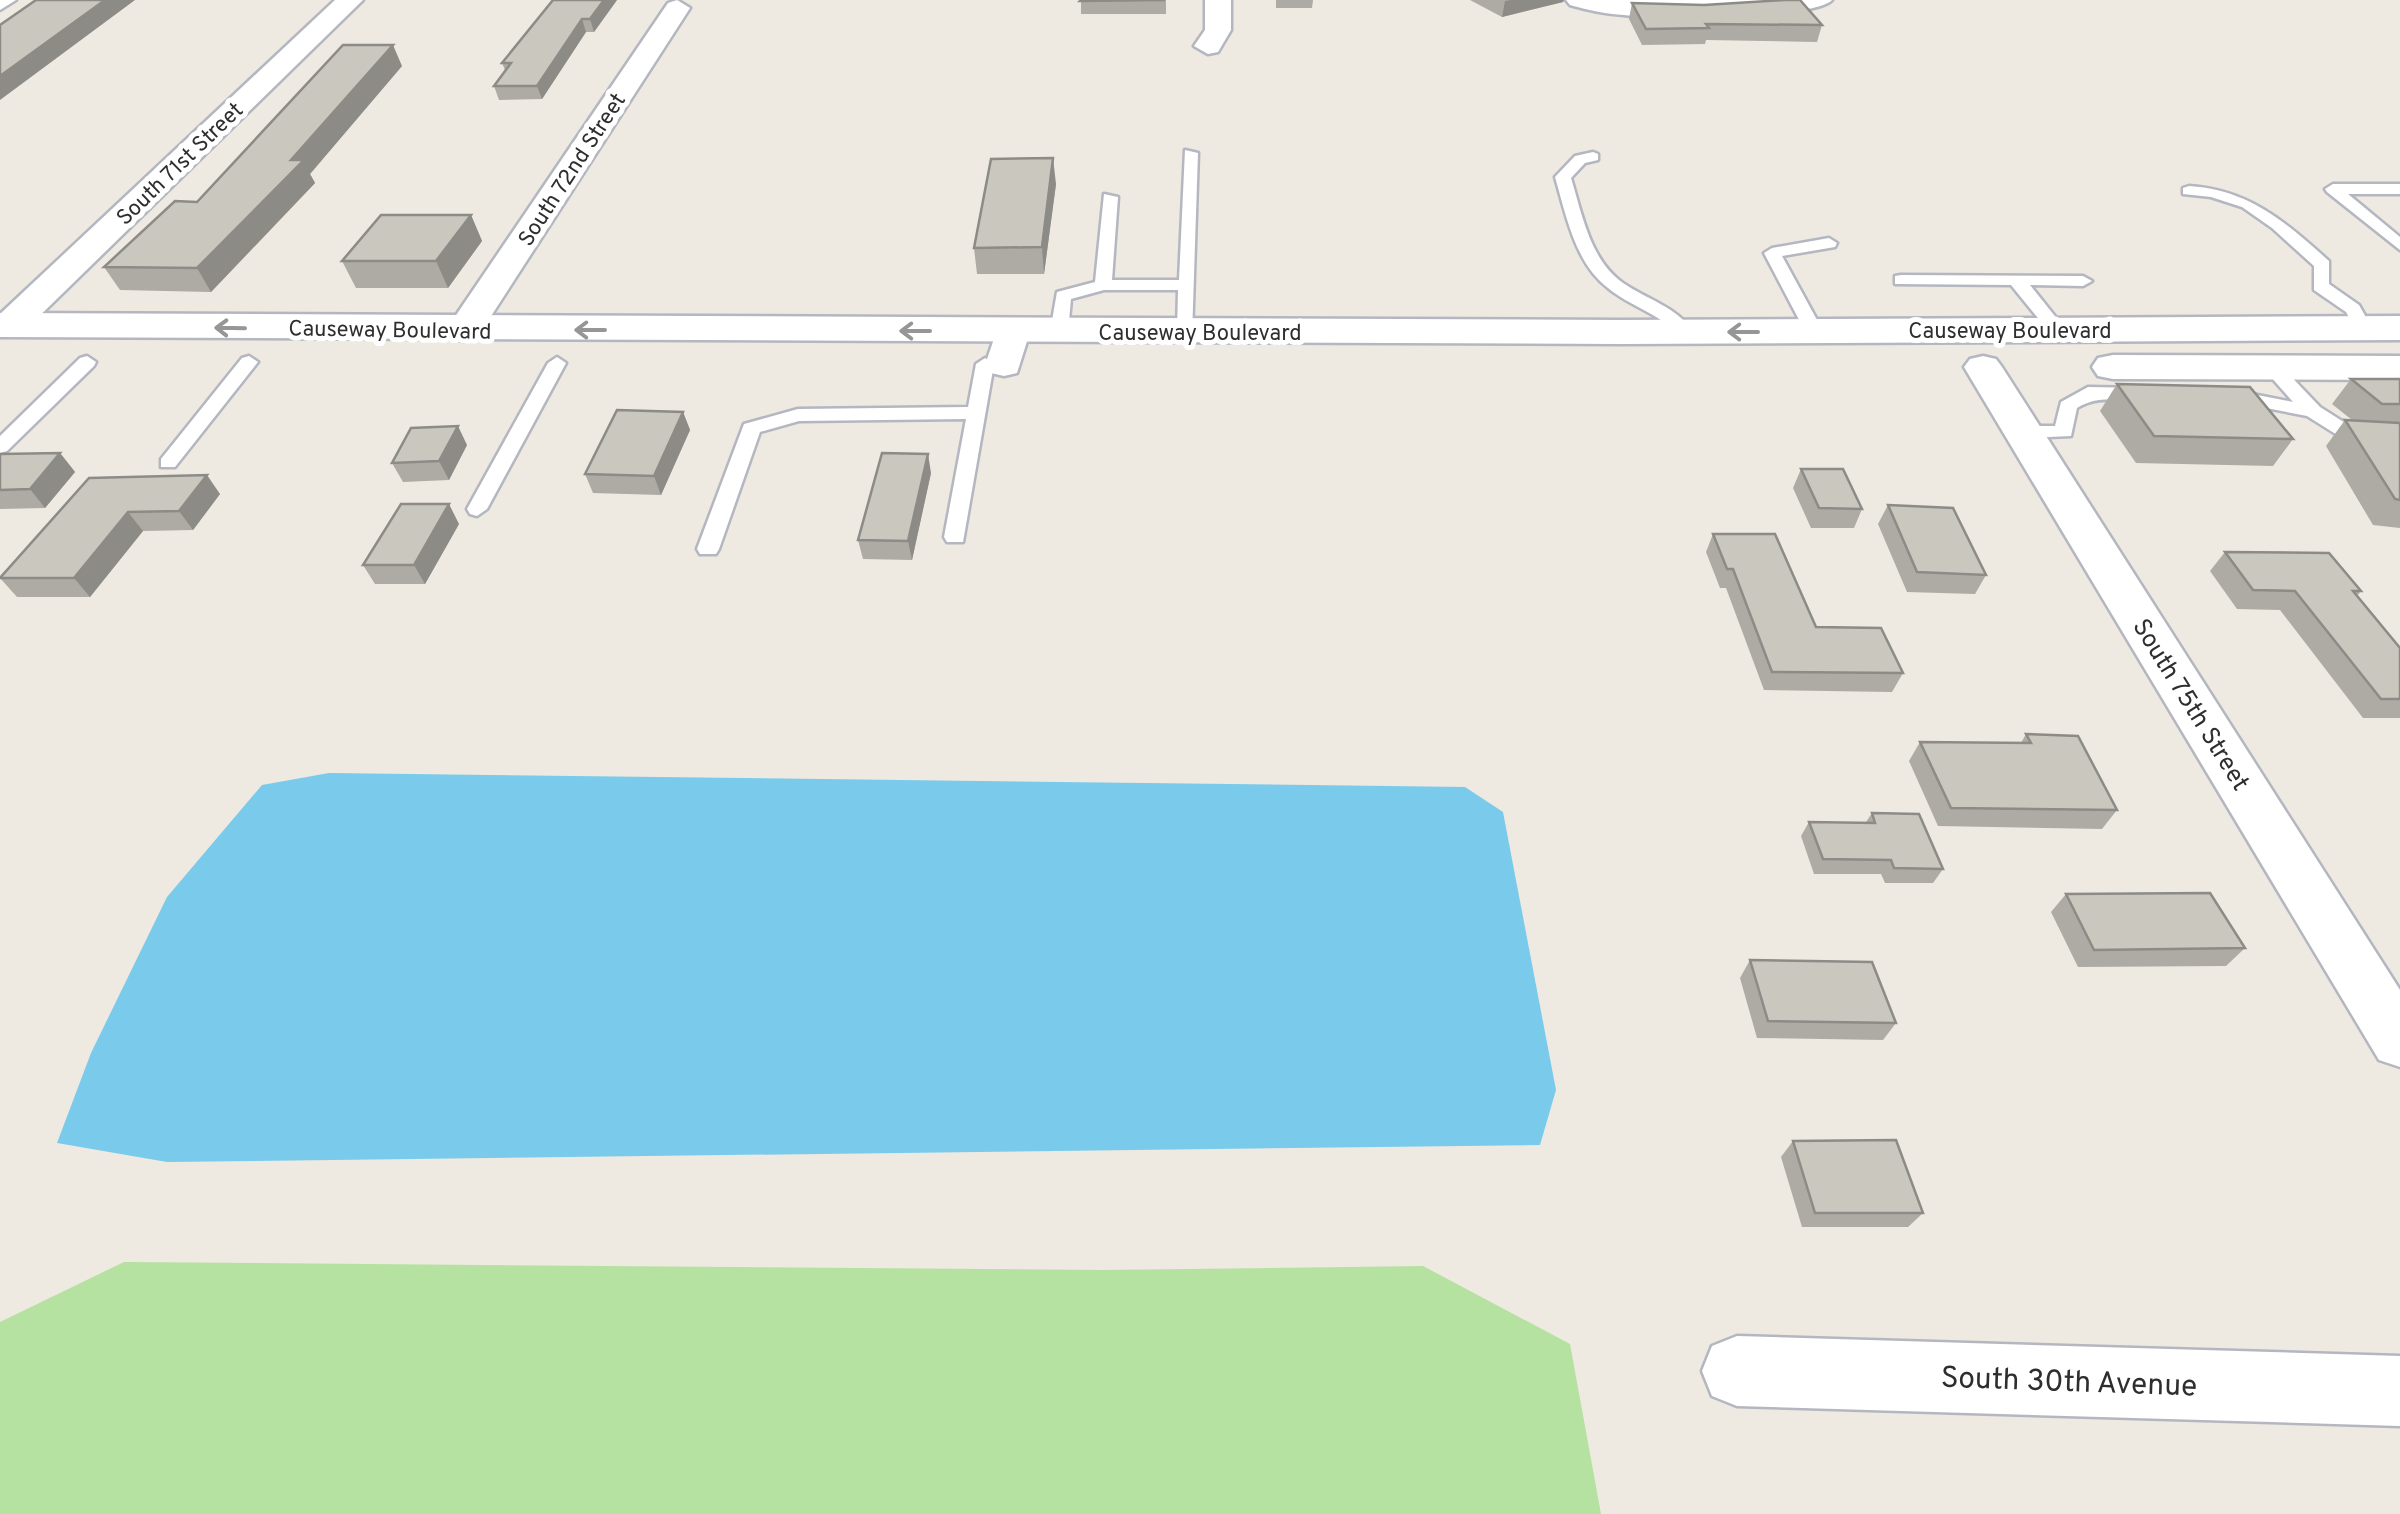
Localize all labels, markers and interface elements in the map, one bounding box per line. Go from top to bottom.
street label: South 72nd Street [513,89,633,252]
street label: South 71st Street [112,98,250,232]
street label: Causeway Boulevard [288,316,492,347]
one-way arrow [214,318,246,337]
street label: Causeway Boulevard [1908,319,2112,346]
one-way arrow [574,320,606,340]
street label: Causeway Boulevard [1098,321,1302,348]
one-way arrow [899,322,932,340]
one-way arrow [1727,322,1760,342]
street label: South 75th Street [2124,614,2255,798]
street label: South 30th Avenue [1940,1361,2198,1406]

